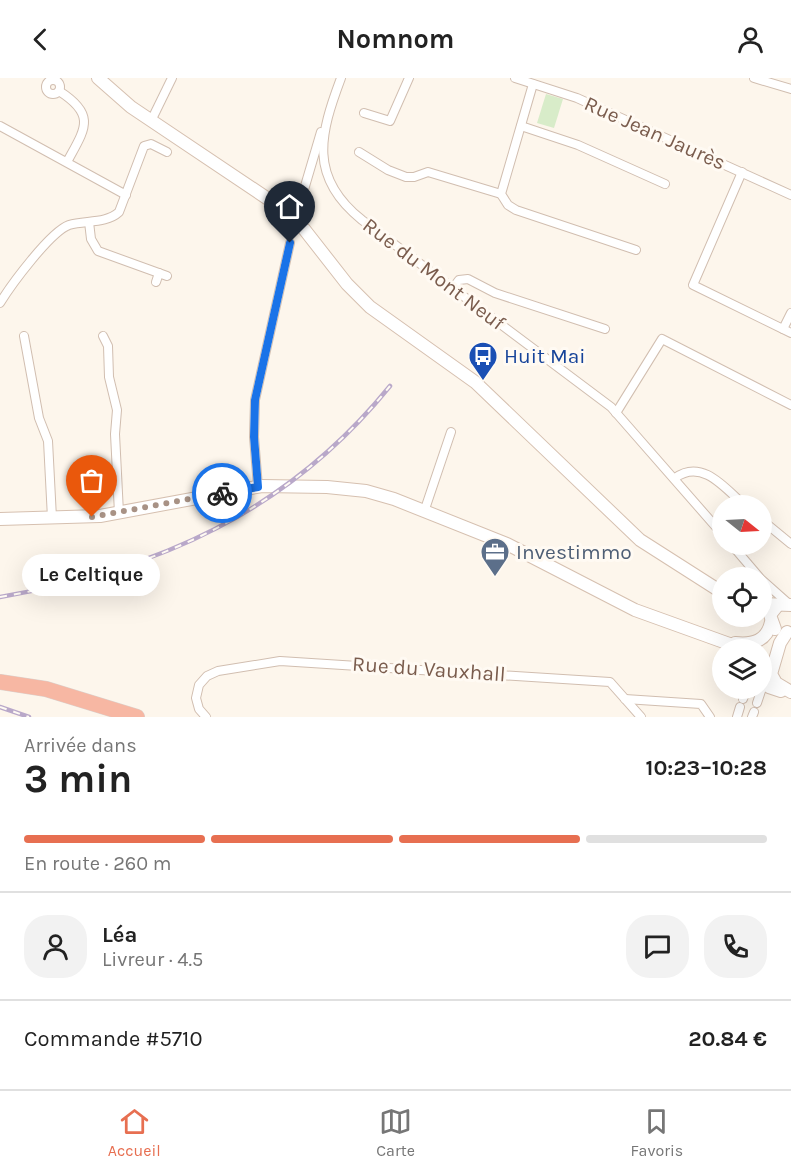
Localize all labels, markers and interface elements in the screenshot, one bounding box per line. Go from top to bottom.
icon: back [24,23,57,56]
text: Nomnom [337,23,455,55]
icon: person [734,23,767,56]
street label: Rue Jean Jaurès [581,91,729,175]
pin [264,181,315,243]
icon: home [273,190,306,223]
street label: Rue du Mont Neuf [358,213,510,336]
bus stop icon: Huit Mai [467,340,499,382]
place label: Huit Mai [504,344,586,368]
pin [66,455,117,517]
courier [192,463,252,523]
icon: bag [75,464,108,497]
icon: bike [206,477,239,510]
north arrow [712,495,772,555]
map controls [712,495,772,699]
office icon: Investimmo [479,536,511,578]
place label: Investimmo [516,540,632,564]
callout: Le Celtique [23,553,161,595]
text: Le Celtique [39,563,143,586]
button: locate [712,567,772,627]
button: layers [712,639,772,699]
street label: Rue du Vauxhall [352,652,506,686]
text: Arrivée dans [24,734,137,757]
text: 10:23–10:28 [646,755,767,781]
text: 3 min [24,756,132,802]
text: En route · 260 m [24,852,172,875]
button: person [24,915,87,978]
button: chat [626,915,689,978]
button: phone [704,915,767,978]
text: Léa [102,922,137,948]
text: Livreur · 4.5 [102,948,203,971]
text: Commande #5710 [24,1026,202,1052]
text: 20.84 € [688,1026,767,1052]
tab: Accueil [108,1105,161,1160]
tab: Carte [376,1105,415,1160]
tab: Favoris [631,1105,683,1160]

